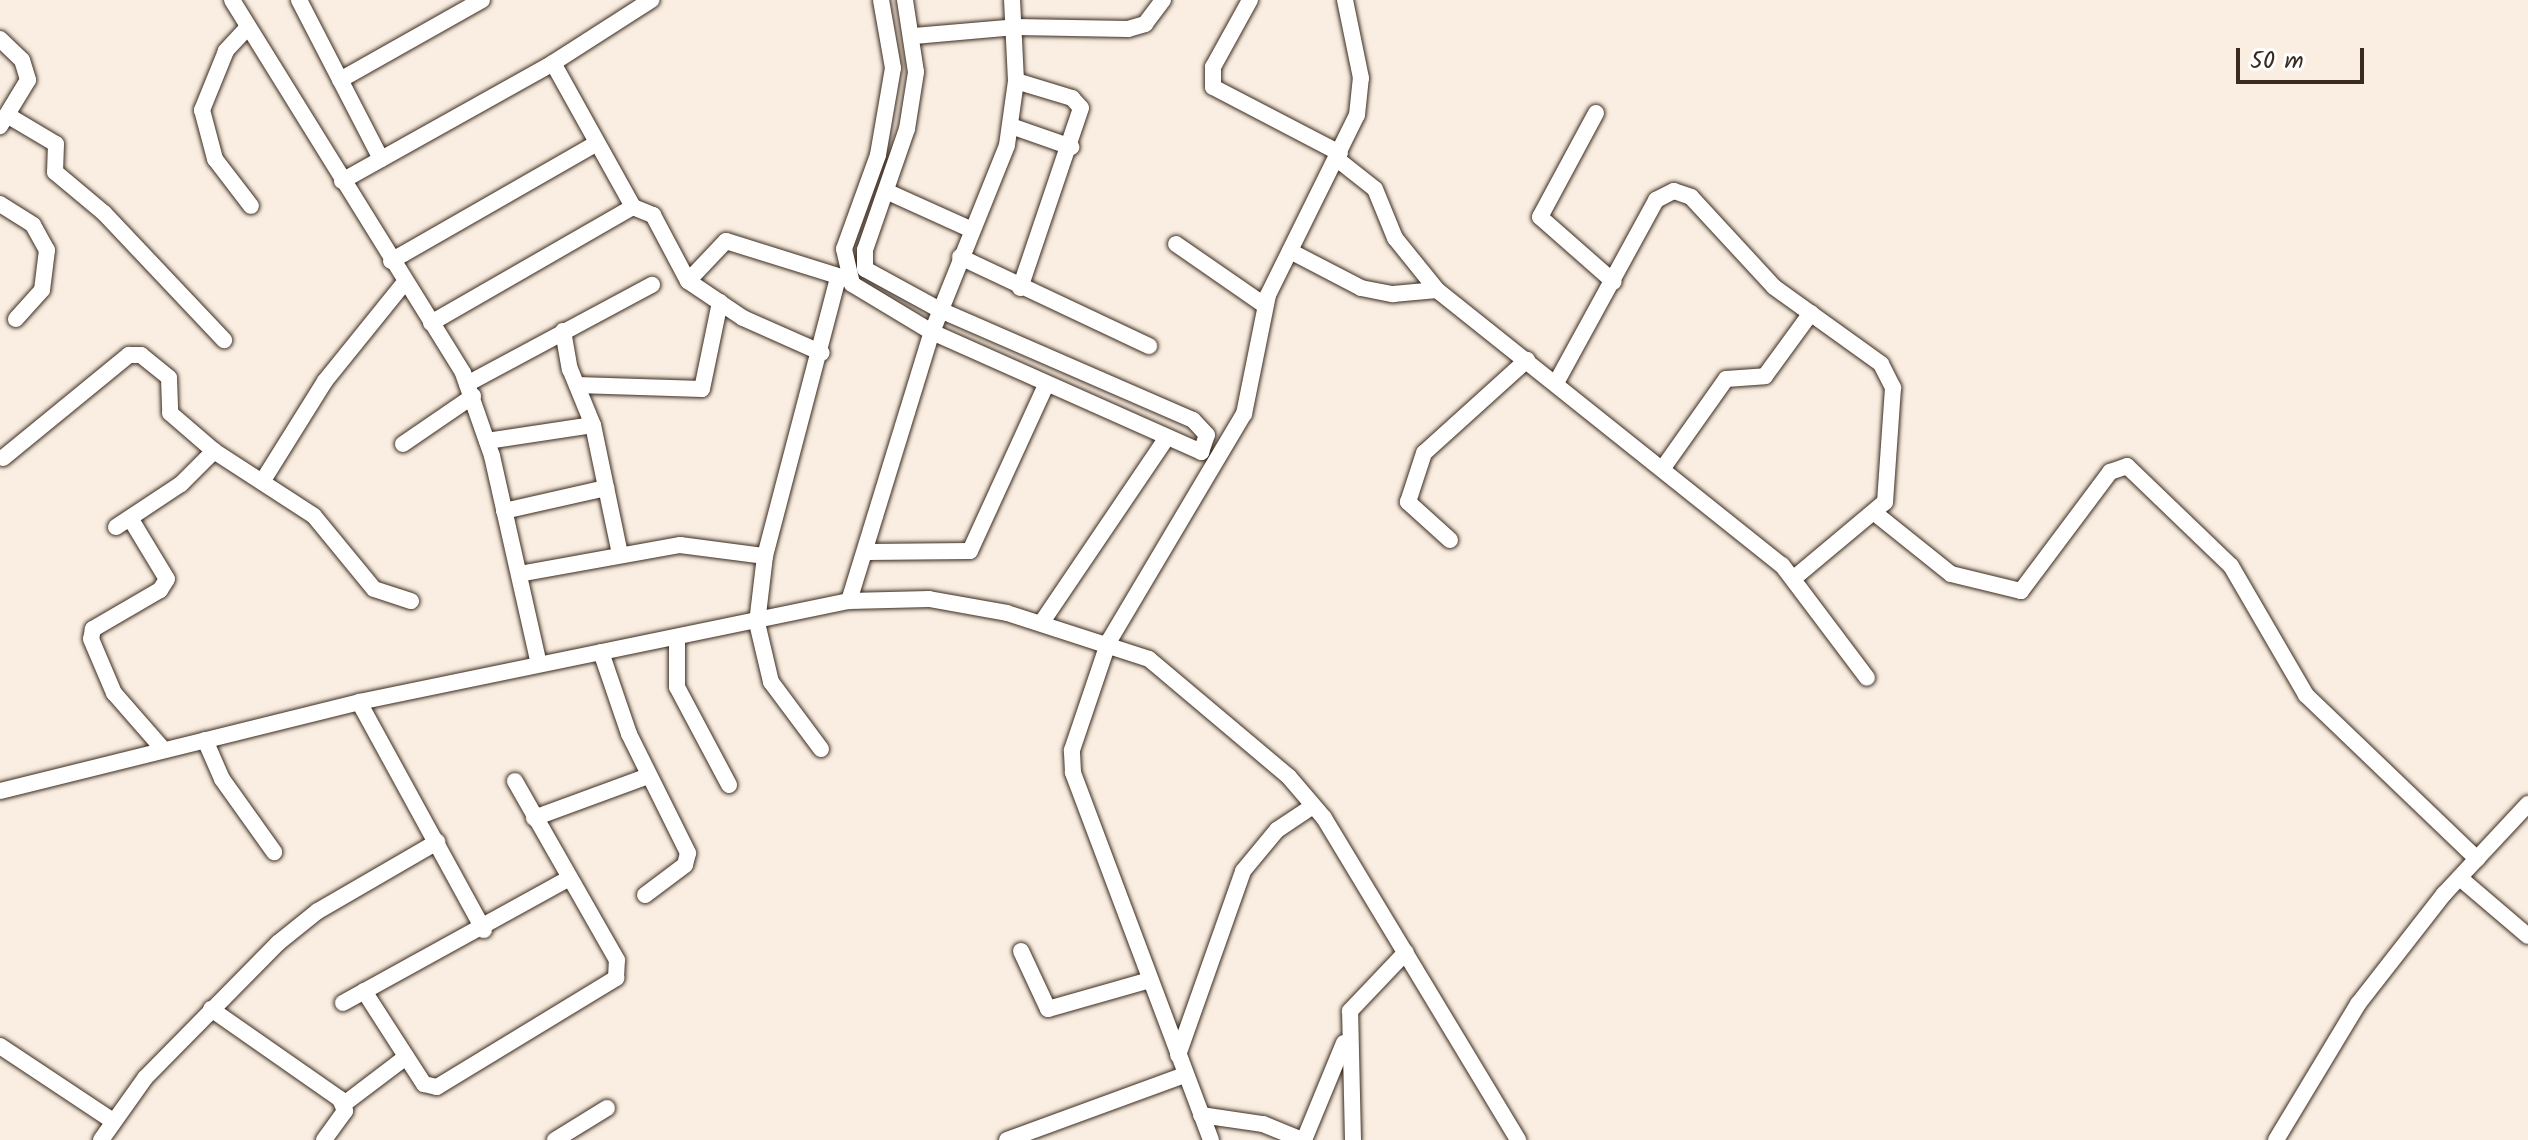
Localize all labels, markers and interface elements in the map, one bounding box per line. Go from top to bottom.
scale bar [2240,32,2368,82]
text: 50 m [2250,42,2304,81]

